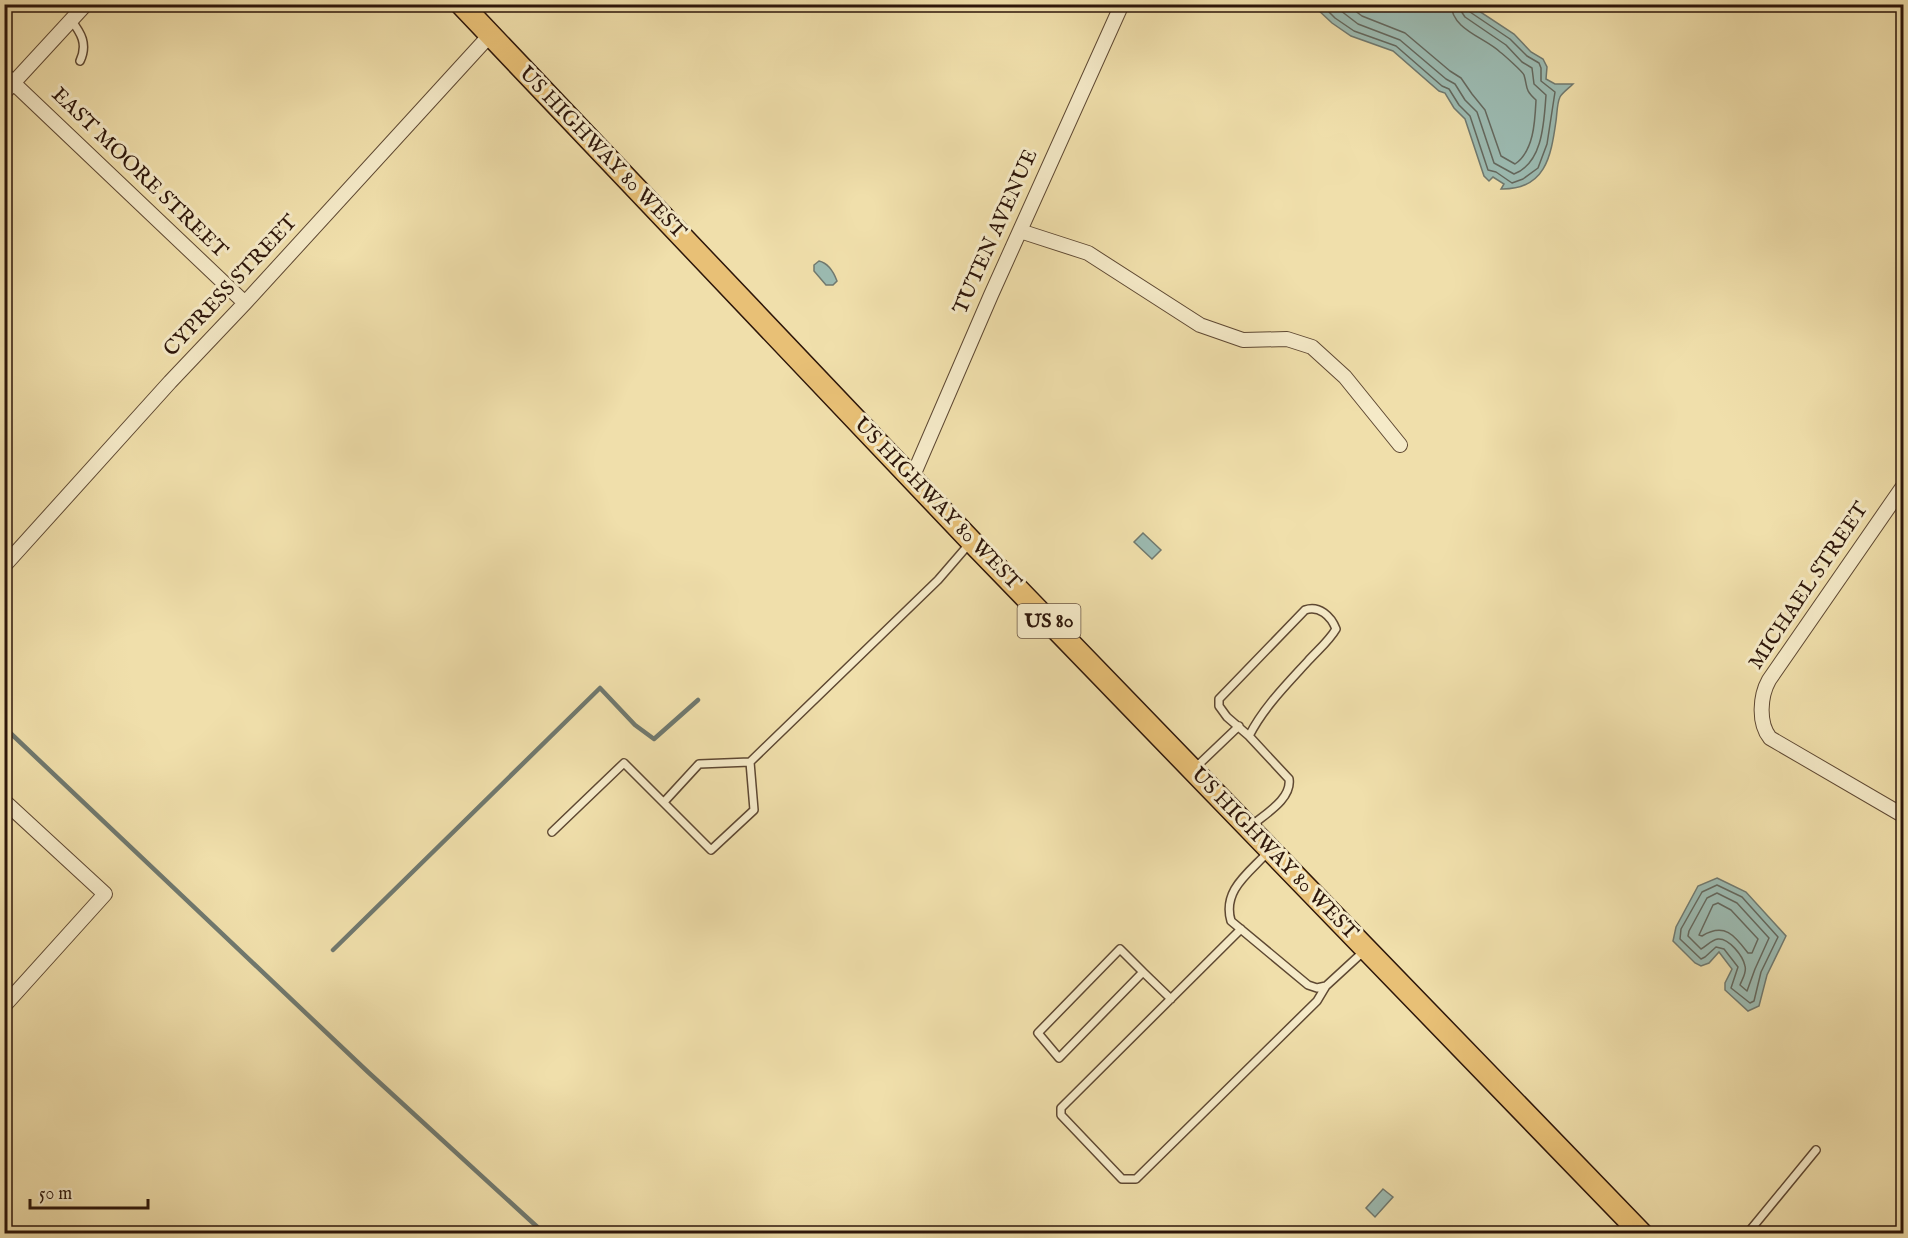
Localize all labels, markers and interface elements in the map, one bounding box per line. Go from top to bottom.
street label: US HIGHWAY 80 WEST [512,61,692,246]
street label: EAST MOORE STREET [45,82,233,265]
street label: TUTEN AVENUE [947,145,1045,319]
street label: CYPRESS STREET [158,209,304,363]
street label: US HIGHWAY 80 WEST [847,412,1027,597]
street label: MICHAEL STREET [1743,497,1875,675]
road number: US 80 [1018,604,1080,638]
street label: US HIGHWAY 80 WEST [1184,762,1364,947]
scale bar [30,1172,148,1210]
text: 50 m [39,1183,72,1206]

